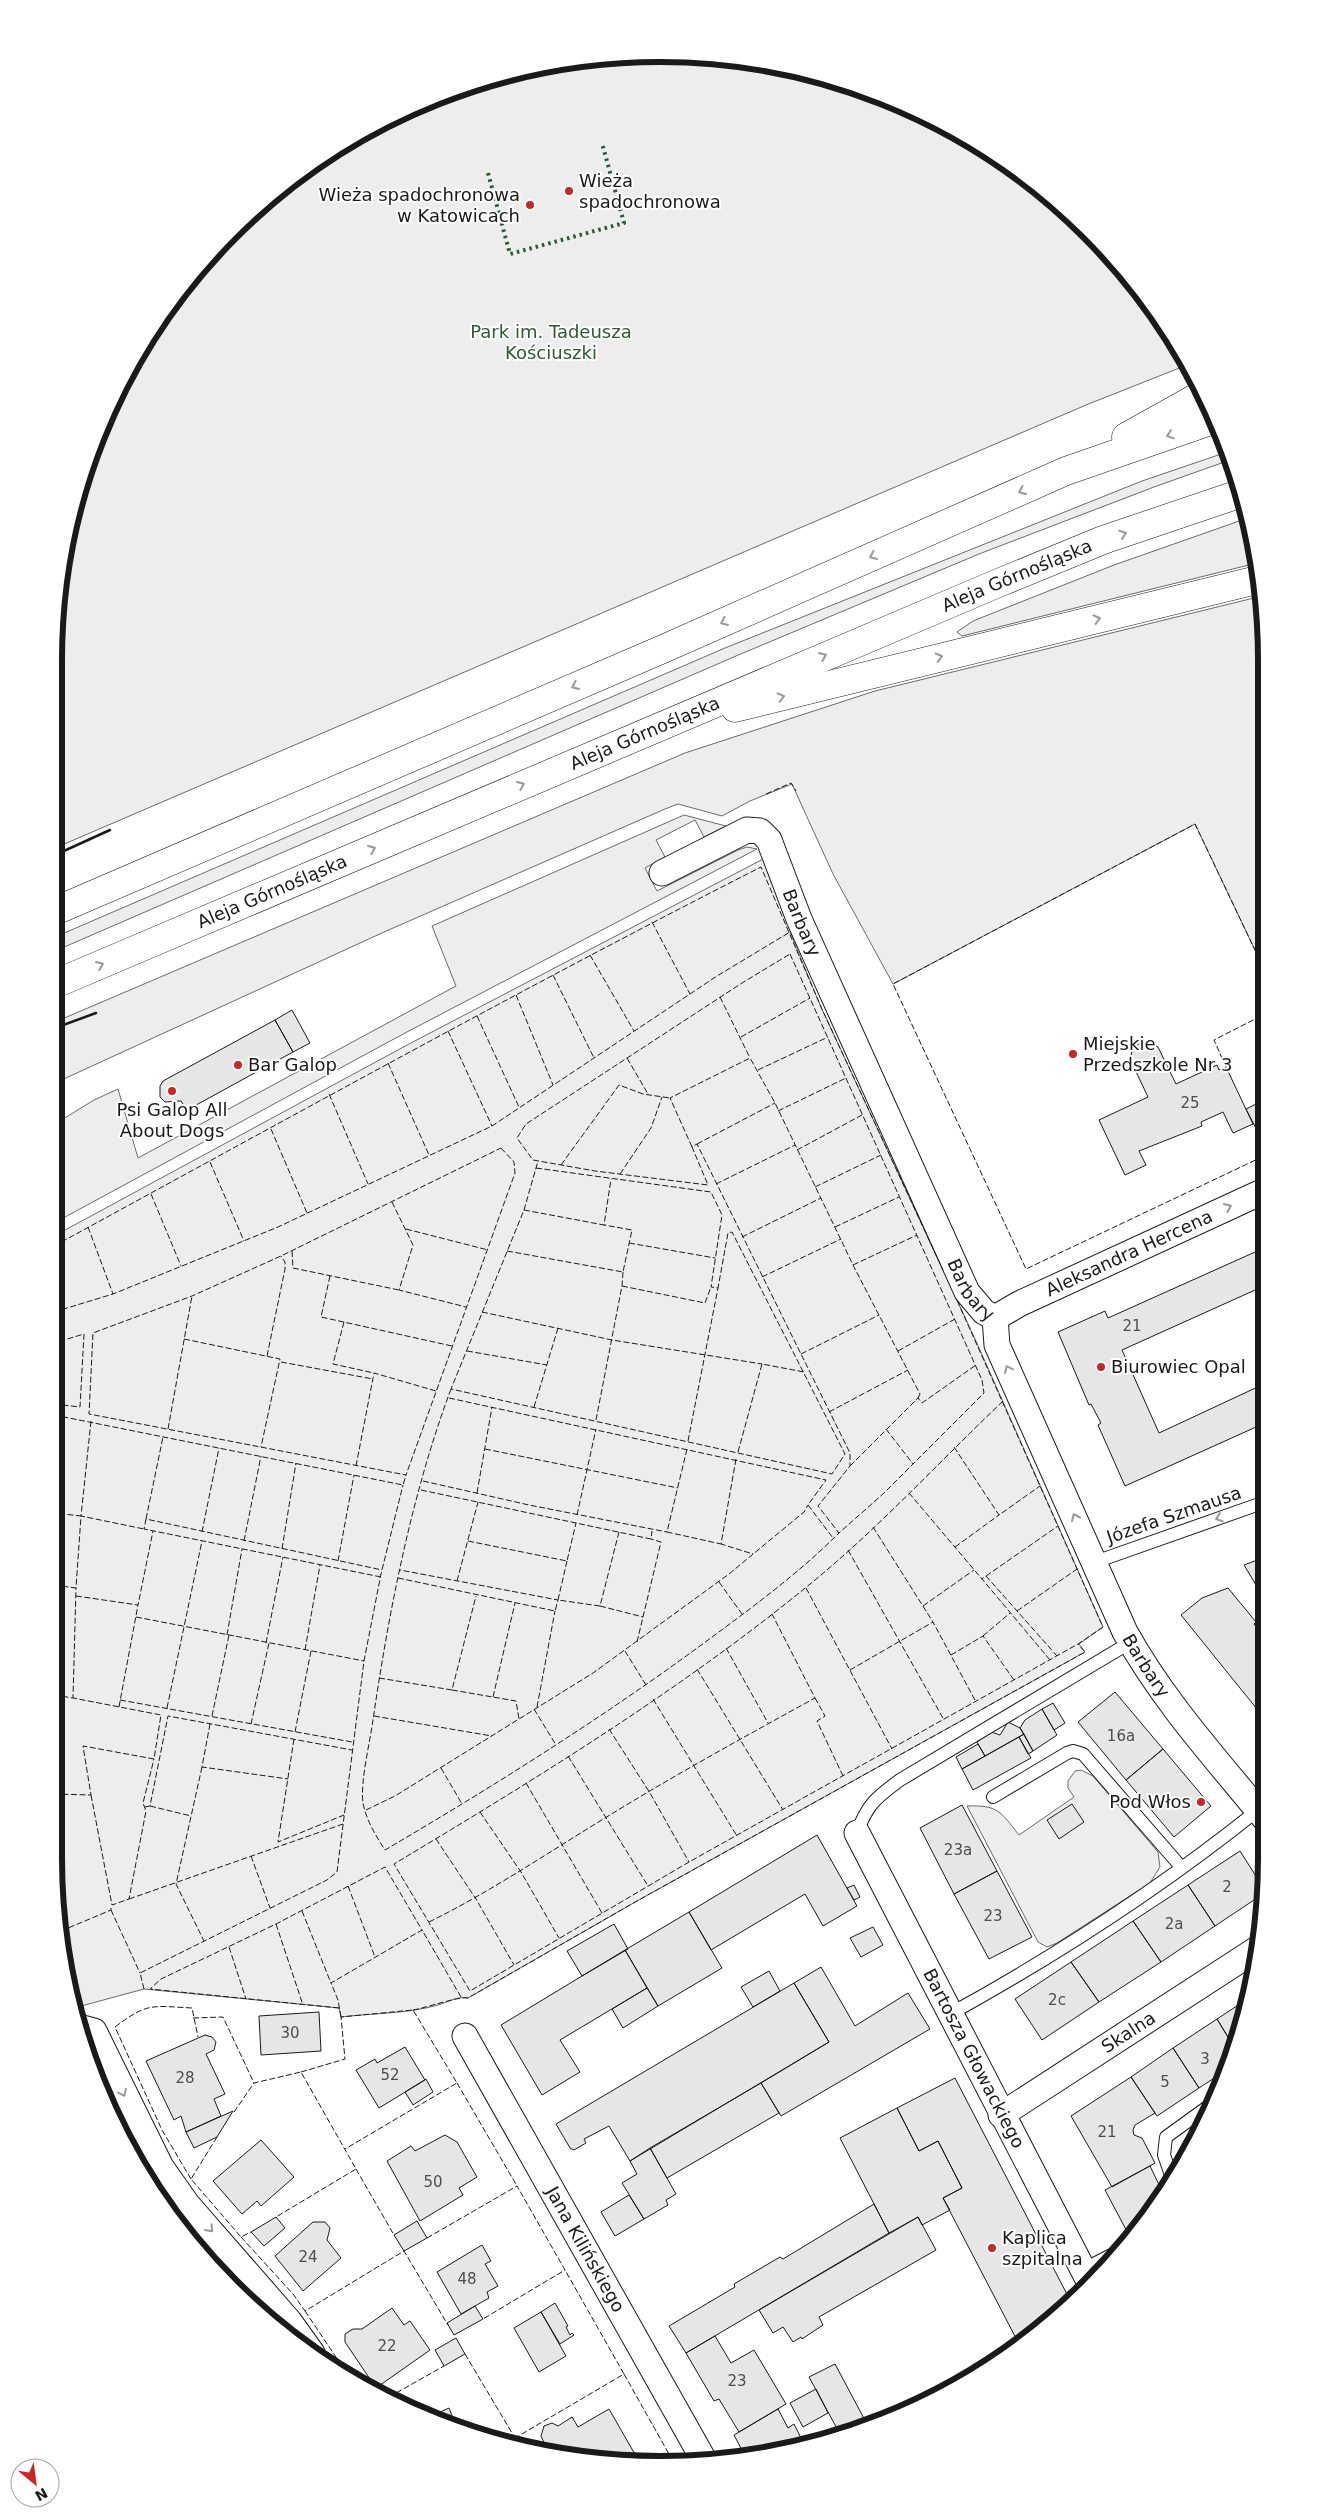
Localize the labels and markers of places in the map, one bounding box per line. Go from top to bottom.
place label: Wieża spadochronowa [579,170,721,212]
place label: Wieża spadochronowa w Katowicach [319,184,520,226]
marker: Wieża spadochronowa [563,185,575,197]
marker: Wieża spadochronowa w Katowicach [524,199,536,211]
place label: Miejskie Przedszkole Nr 3 [1083,1033,1232,1075]
marker: Miejskie Przedszkole Nr 3 [1067,1048,1079,1060]
place label: Bar Galop [248,1054,337,1075]
marker: Bar Galop [232,1059,244,1071]
marker: Psi Galop All About Dogs [166,1085,178,1097]
place label: Psi Galop All About Dogs [116,1099,228,1141]
place label: Biurowiec Opal [1111,1356,1246,1377]
marker: Biurowiec Opal [1095,1361,1107,1373]
place label: Pod Włos [1109,1791,1191,1812]
marker: Pod Włos [1195,1796,1207,1808]
place label: Kaplica szpitalna [1002,2227,1083,2269]
marker: Kaplica szpitalna [986,2242,998,2254]

